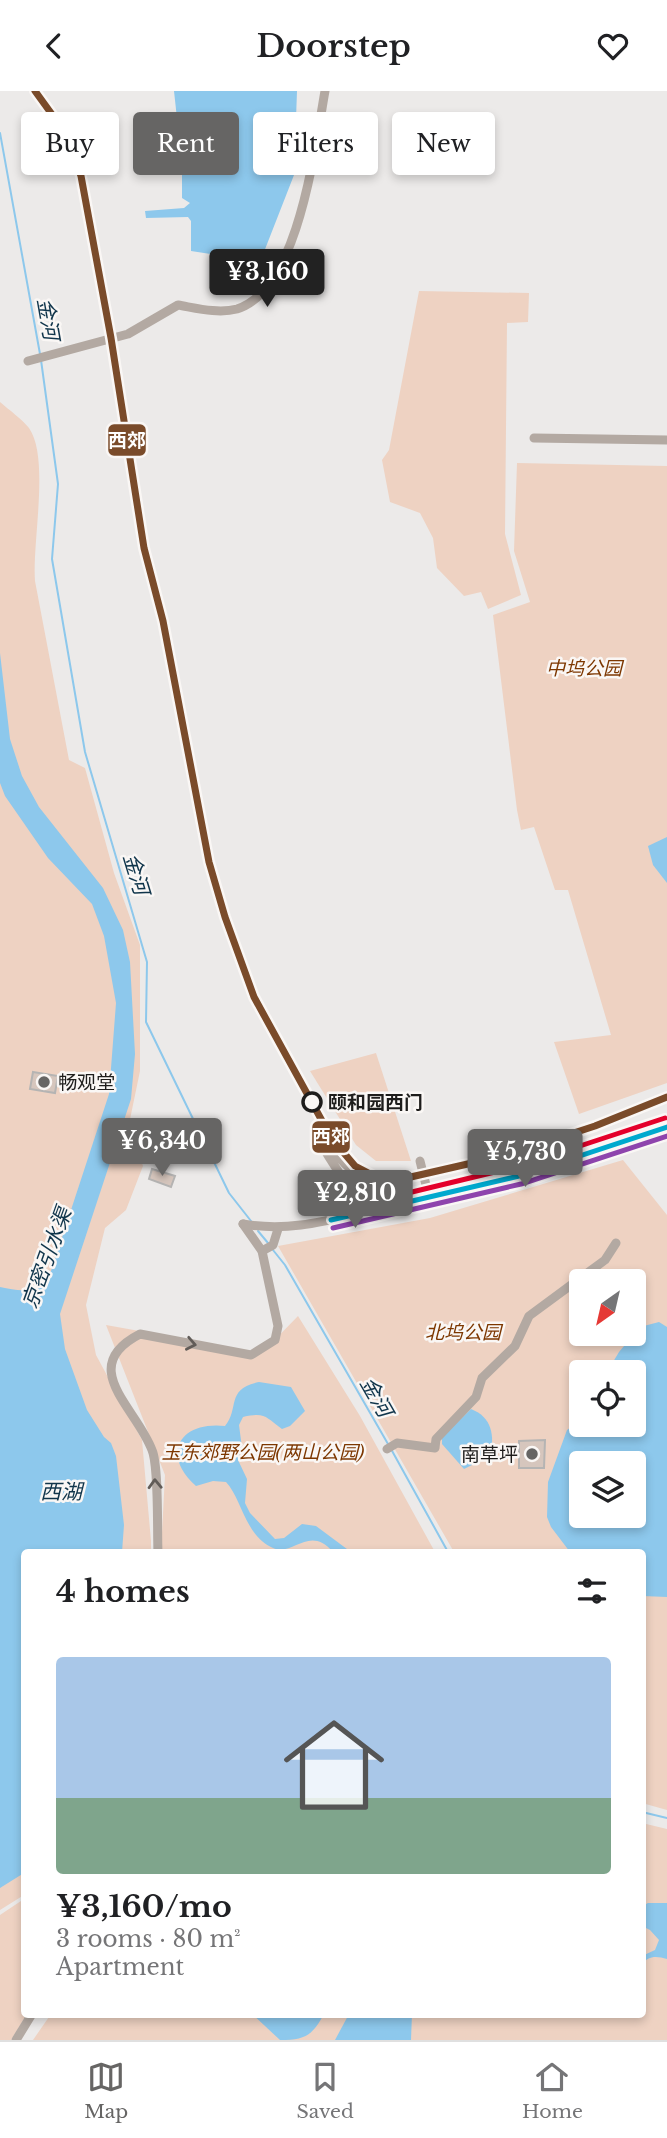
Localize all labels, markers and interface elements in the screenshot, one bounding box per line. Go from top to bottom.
text: Doorstep [256,26,411,66]
icon: back [35,27,73,65]
icon: heart [594,27,632,65]
chip: Buy [21,112,119,175]
chip: Rent [133,112,239,175]
chip: Filters [253,112,378,175]
chip: New [392,112,495,175]
pin: ¥3,160 [210,249,324,309]
text: ¥3,160 [225,258,309,286]
water label: 金河 [32,296,65,346]
line badge: 西郊 [107,423,147,457]
text: 西郊 [108,429,146,452]
park label: 中坞公园 [546,657,625,680]
water label: 金河 [117,850,156,902]
place label: 畅观堂 [58,1071,115,1094]
marker: 畅观堂 [36,1074,52,1090]
place label: 颐和园西门 [328,1091,423,1114]
marker: 颐和园西门 [302,1092,322,1112]
pin: ¥6,340 [105,1119,219,1178]
line badge: 西郊 [311,1120,351,1154]
text: 西郊 [312,1125,350,1148]
text: ¥6,340 [118,1127,206,1155]
pin: ¥5,730 [468,1129,582,1189]
text: ¥5,730 [484,1138,566,1166]
pin: ¥2,810 [298,1171,412,1230]
text: ¥2,810 [314,1179,396,1207]
water label: 京密引水渠 [17,1201,78,1312]
north arrow [569,1269,646,1346]
map controls [569,1269,646,1528]
park label: 北坞公园 [425,1321,504,1344]
one-way arrow [185,1335,197,1350]
button: locate [569,1360,646,1437]
water label: 金河 [354,1372,400,1425]
park label: 玉东郊野公园(两山公园) [162,1441,364,1464]
place label: 南草坪 [461,1443,518,1466]
marker: 南草坪 [524,1446,540,1462]
button: layers [569,1451,646,1528]
one-way arrow [147,1478,162,1489]
water label: 西湖 [40,1479,85,1505]
icon: filters [573,1572,611,1610]
text: 4 homes [56,1573,190,1610]
icon: home [271,1702,397,1828]
text: ¥3,160/mo [56,1888,232,1925]
text: 3 rooms · 80 m² [56,1925,241,1953]
text: Apartment [56,1953,184,1981]
tab: Map [84,2058,128,2123]
tab: Saved [297,2058,354,2123]
tab: Home [522,2058,583,2123]

